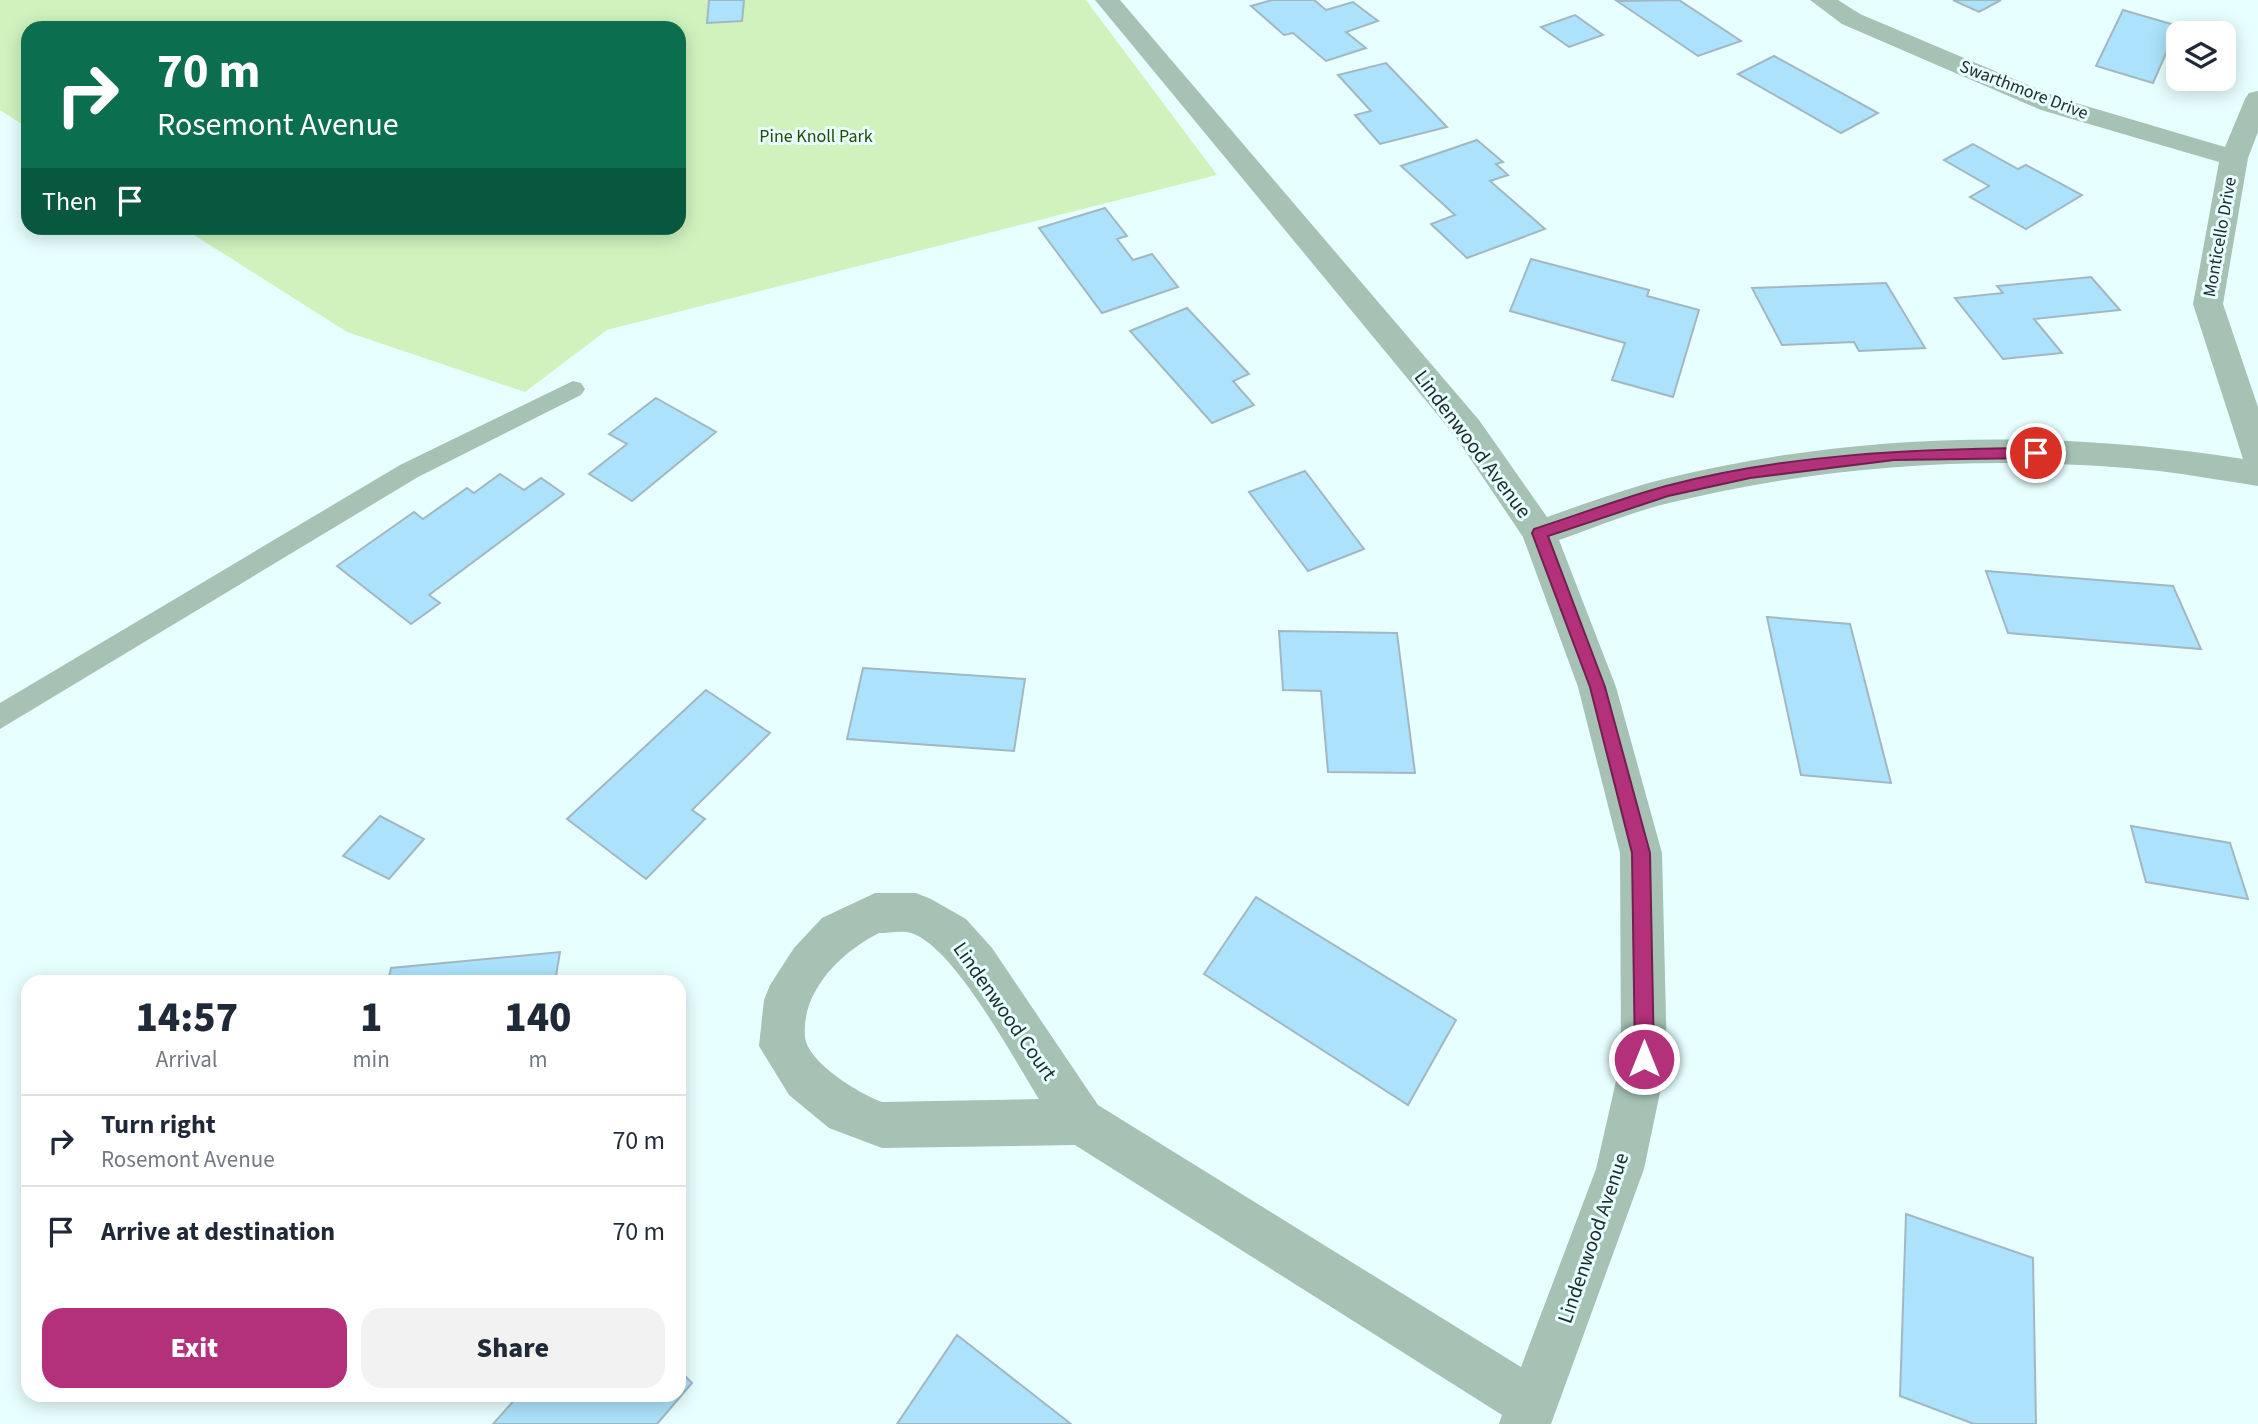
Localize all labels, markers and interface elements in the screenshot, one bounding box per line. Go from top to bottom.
map controls [2166,21,2236,91]
button: layers [2166,21,2236,91]
text: 70 m [157,37,261,107]
icon: right [42,49,133,140]
street label: Swarthmore Drive [1956,54,2092,126]
text: Rosemont Avenue [157,102,399,148]
park label: Pine Knoll Park [759,124,873,149]
street label: Monticello Drive [2197,175,2243,299]
icon: arrive [111,182,149,220]
text: Then [42,183,97,220]
street label: Lindenwood Avenue [1407,364,1539,524]
pin [2006,423,2066,483]
icon: arrive [2017,434,2055,472]
street label: Lindenwood Court [946,936,1064,1086]
text: 14:57 [135,988,238,1048]
text: 1 [360,988,382,1048]
text: 140 [504,988,572,1048]
position arrow [1607,1022,1681,1096]
text: Arrival [156,1043,218,1076]
text: min [353,1043,390,1076]
text: m [528,1043,547,1076]
text: Turn right [101,1106,216,1143]
icon: right [42,1122,80,1160]
text: 70 m [612,1122,665,1159]
text: Rosemont Avenue [101,1143,275,1176]
street label: Lindenwood Avenue [1550,1149,1636,1327]
icon: arrive [42,1213,80,1251]
text: Arrive at destination [101,1213,335,1250]
text: 70 m [612,1213,665,1250]
button: Exit [42,1308,347,1388]
button: Share [361,1308,665,1388]

